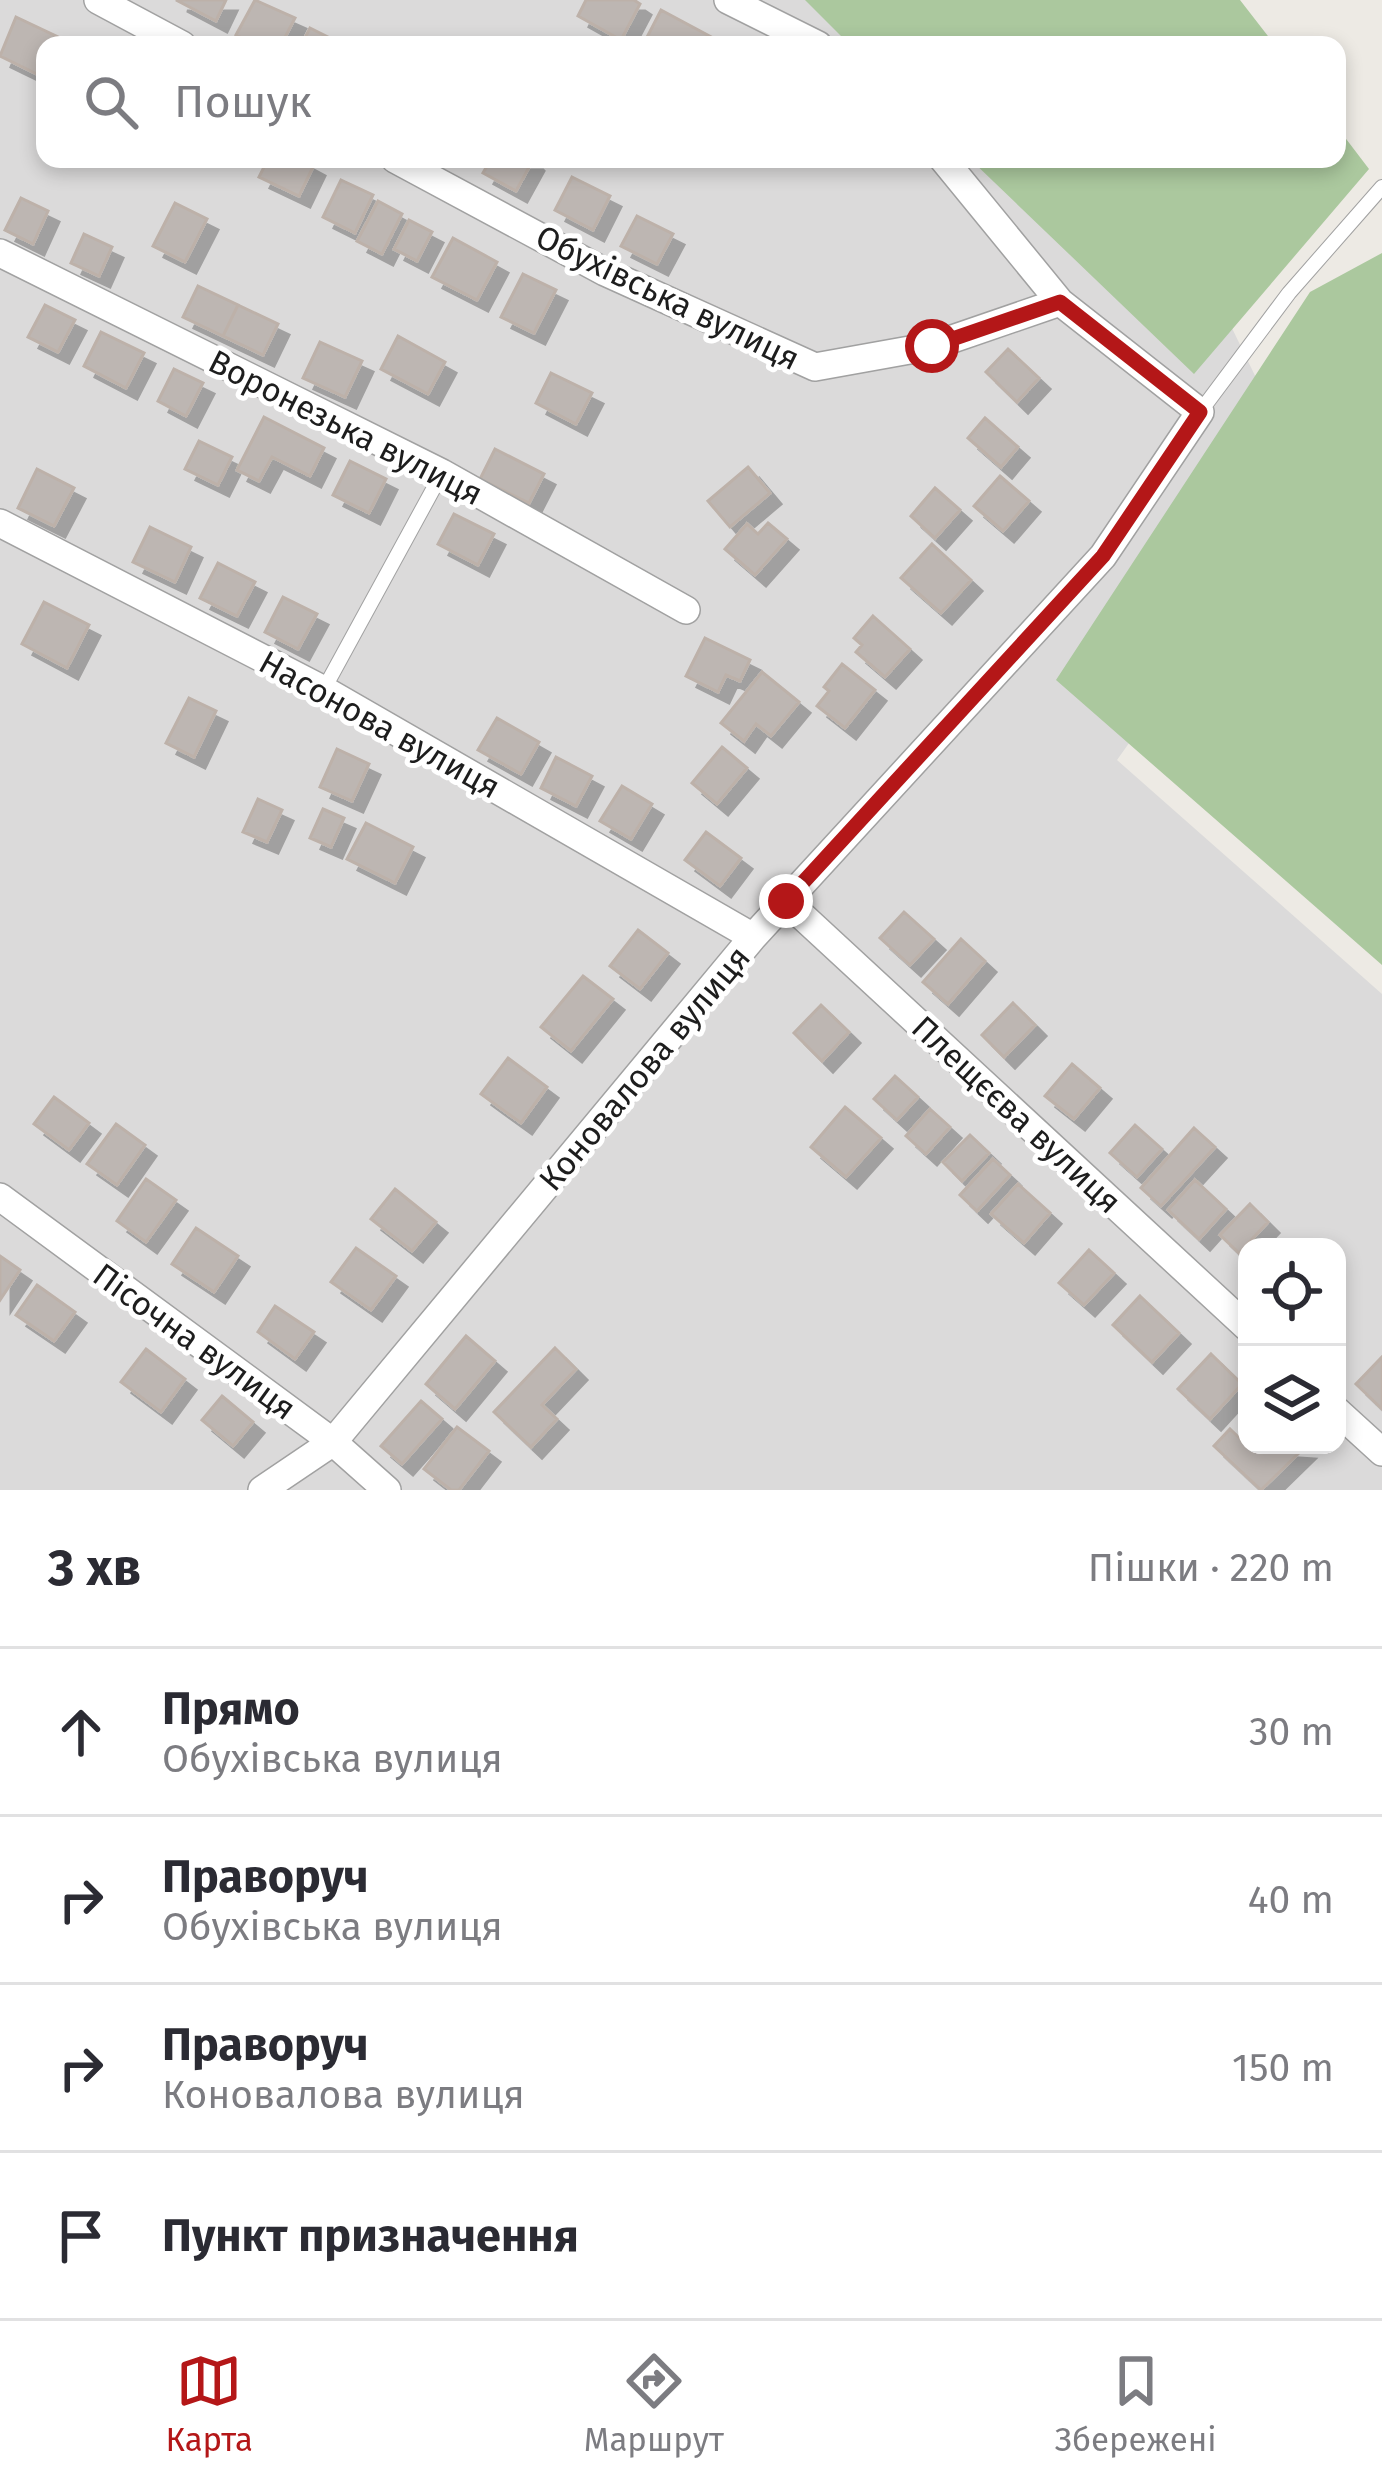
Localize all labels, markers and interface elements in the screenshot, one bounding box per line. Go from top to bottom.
search box [36,36,1346,168]
icon: search [78,69,144,135]
text: Пошук [174,75,312,129]
street label: Обухівська вулиця [529,217,806,379]
route start [905,319,959,373]
street label: Воронезька вулиця [202,341,489,514]
street label: Насонова вулиця [252,642,507,808]
route end [759,874,813,928]
street label: Коновалова вулиця [531,938,759,1199]
street label: Плещєєва вулиця [903,1007,1129,1222]
map controls [1238,1238,1346,1454]
button: locate [1238,1238,1346,1346]
street label: Пісочна вулиця [85,1255,304,1429]
button: layers [1238,1346,1346,1454]
text: 3 хв [48,1537,141,1599]
text: Пішки · 220 m [1088,1545,1334,1591]
text: Прямо [162,1682,300,1736]
icon: ahead [48,1699,114,1765]
text: 30 m [1249,1709,1334,1755]
text: Обухівська вулиця [162,1736,503,1782]
text: Праворуч [162,1850,369,1904]
icon: right [48,1867,114,1933]
text: 40 m [1248,1877,1334,1923]
text: Обухівська вулиця [162,1904,503,1950]
text: Праворуч [162,2018,369,2072]
icon: right [48,2035,114,2101]
text: 150 m [1232,2045,1334,2091]
text: Коновалова вулиця [162,2072,525,2118]
icon: arrive [48,2203,114,2269]
text: Пункт призначення [162,2209,579,2263]
tab: Карта [165,2348,253,2460]
tab: Маршрут [584,2348,724,2460]
tab: Збережені [1055,2348,1217,2460]

